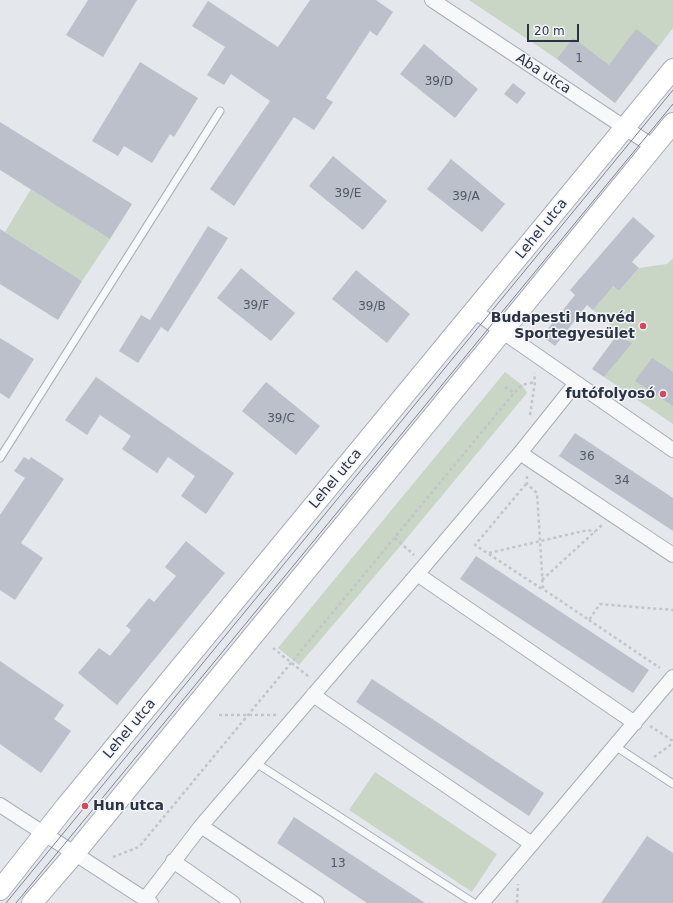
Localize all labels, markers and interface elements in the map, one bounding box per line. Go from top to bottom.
scale bar [529,16,581,42]
text: 20 m [534,24,565,38]
street label: Aba utca [512,50,574,98]
house number: 1 [575,52,583,66]
house number: 39/D [425,75,453,89]
house number: 39/E [335,187,361,201]
house number: 39/A [452,190,480,204]
street label: Lehel utca [513,195,571,263]
house number: 39/F [243,299,269,313]
house number: 39/B [358,300,386,314]
place label: Budapesti Honvéd Sportegyesület [491,310,635,342]
marker: Budapesti Honvéd Sportegyesület [638,321,648,331]
place label: futófolyosó [565,386,655,402]
marker: futófolyosó [658,389,668,399]
house number: 39/C [267,412,295,426]
street label: Lehel utca [306,446,366,512]
house number: 36 [579,450,595,464]
house number: 34 [614,474,630,488]
street label: Lehel utca [100,696,160,762]
place label: Hun utca [93,798,164,814]
marker: Hun utca [80,801,90,811]
house number: 13 [330,857,346,871]

